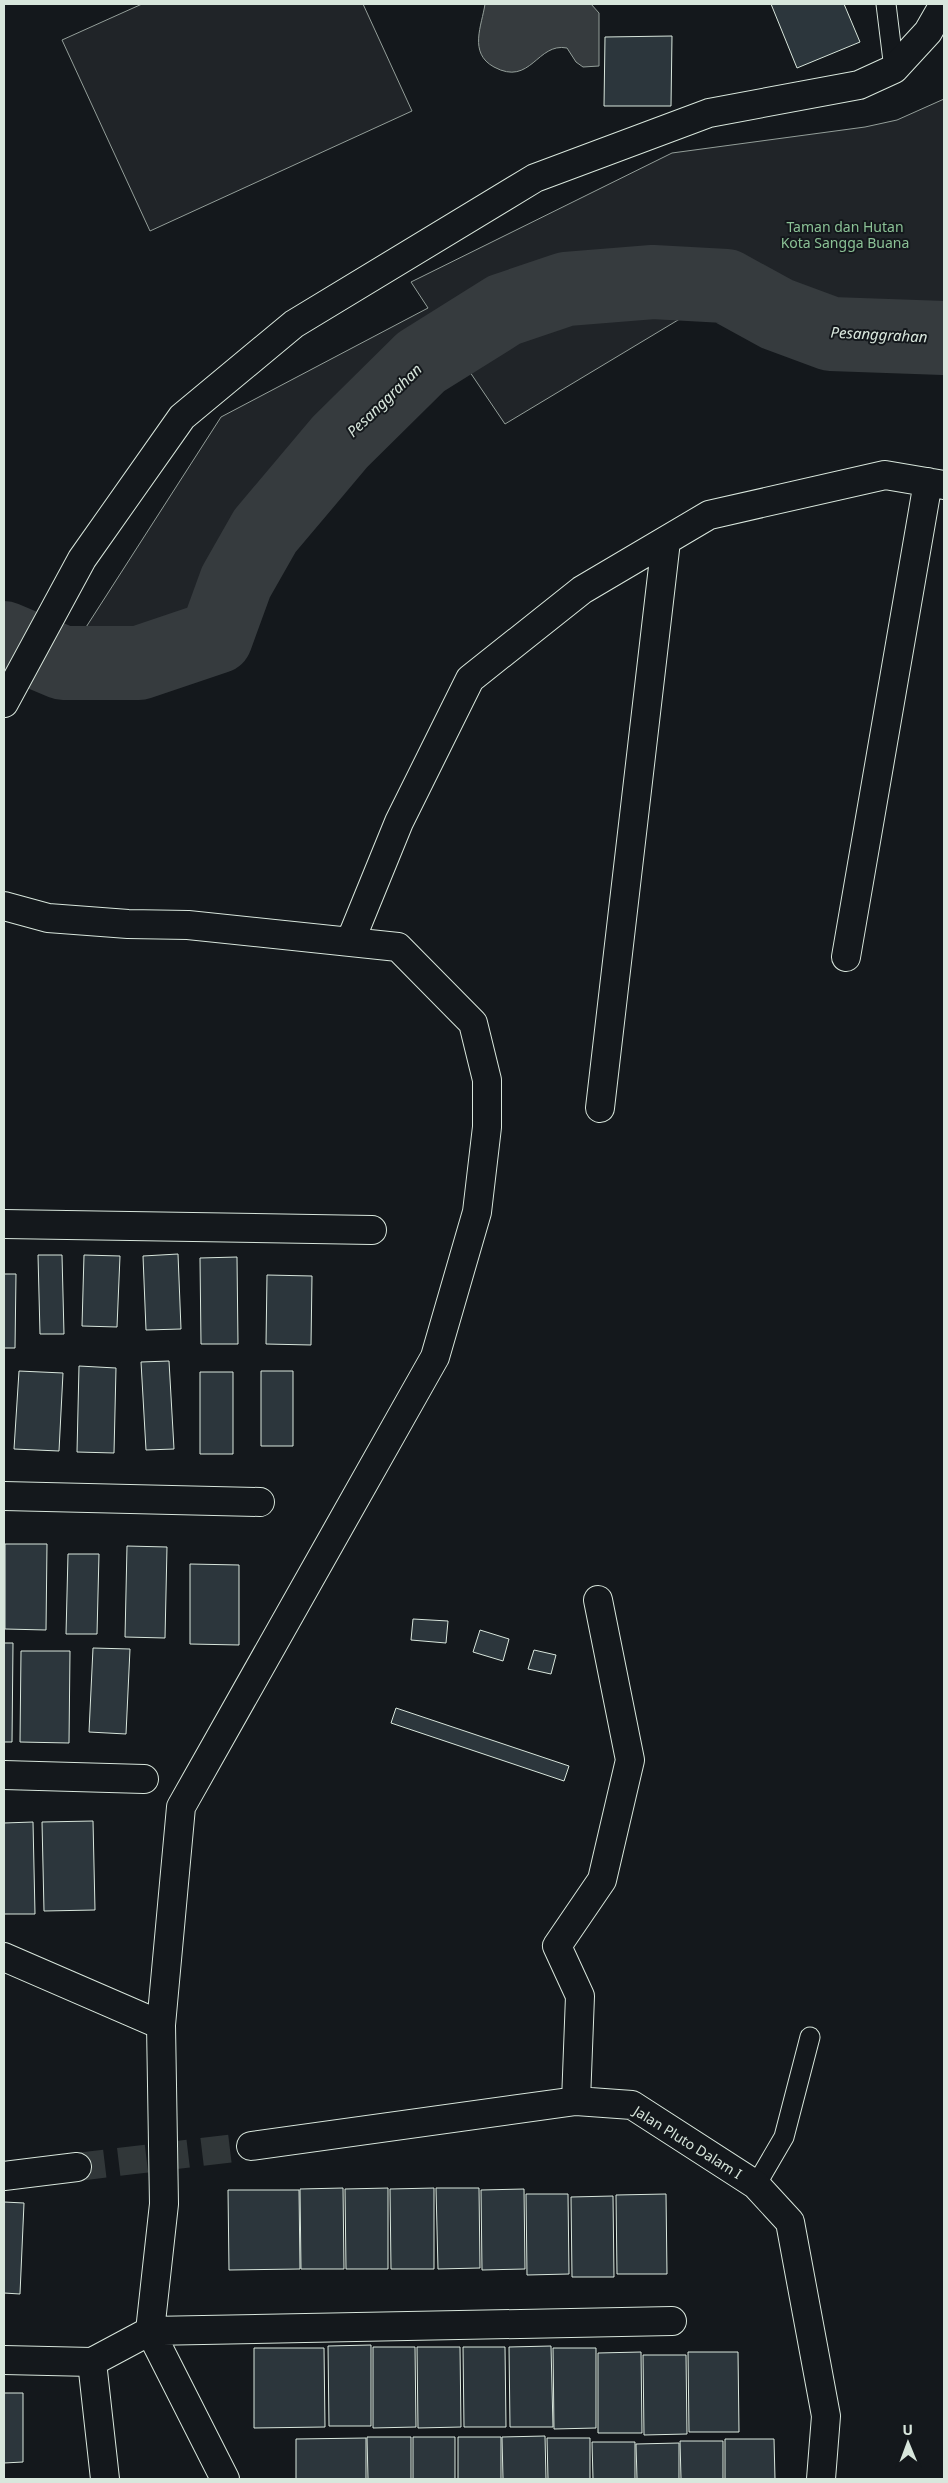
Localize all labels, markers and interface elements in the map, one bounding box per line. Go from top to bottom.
park label: Taman dan Hutan Kota Sangga Buana [781,217,909,252]
water label: Pesanggrahan [830,321,928,347]
water label: Pesanggrahan [342,359,426,441]
street label: Jalan Pluto Dalam I [629,2100,746,2183]
north arrow [883,2418,933,2468]
text: U [902,2420,913,2439]

